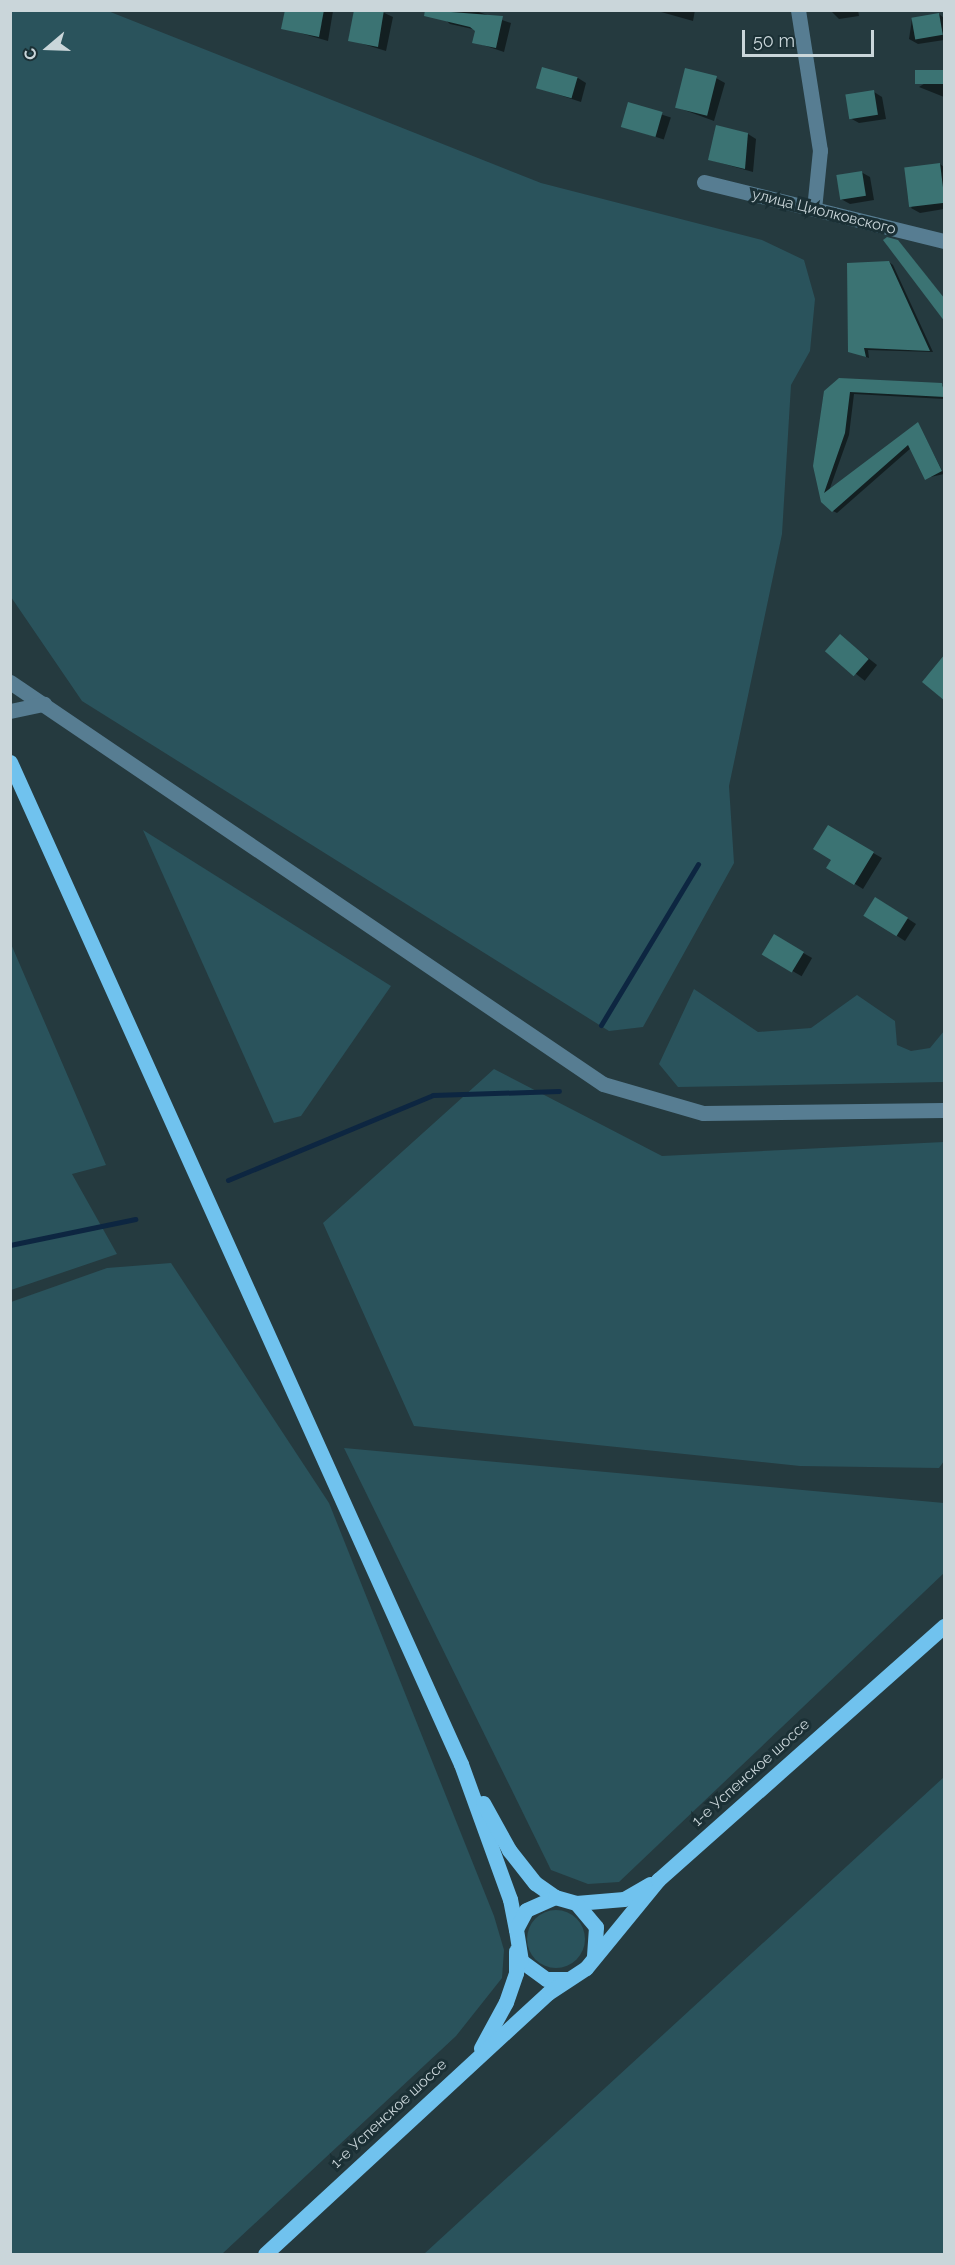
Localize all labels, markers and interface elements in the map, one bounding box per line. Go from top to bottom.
north arrow [18,18,78,78]
scale bar [745,18,877,56]
text: 50 m [753,30,795,51]
text: С [20,46,41,62]
street label: улица Циолковского [750,185,898,239]
street label: 1-е Успенское шоссе [689,1715,813,1831]
street label: 1-е Успенское шоссе [327,2056,451,2172]

